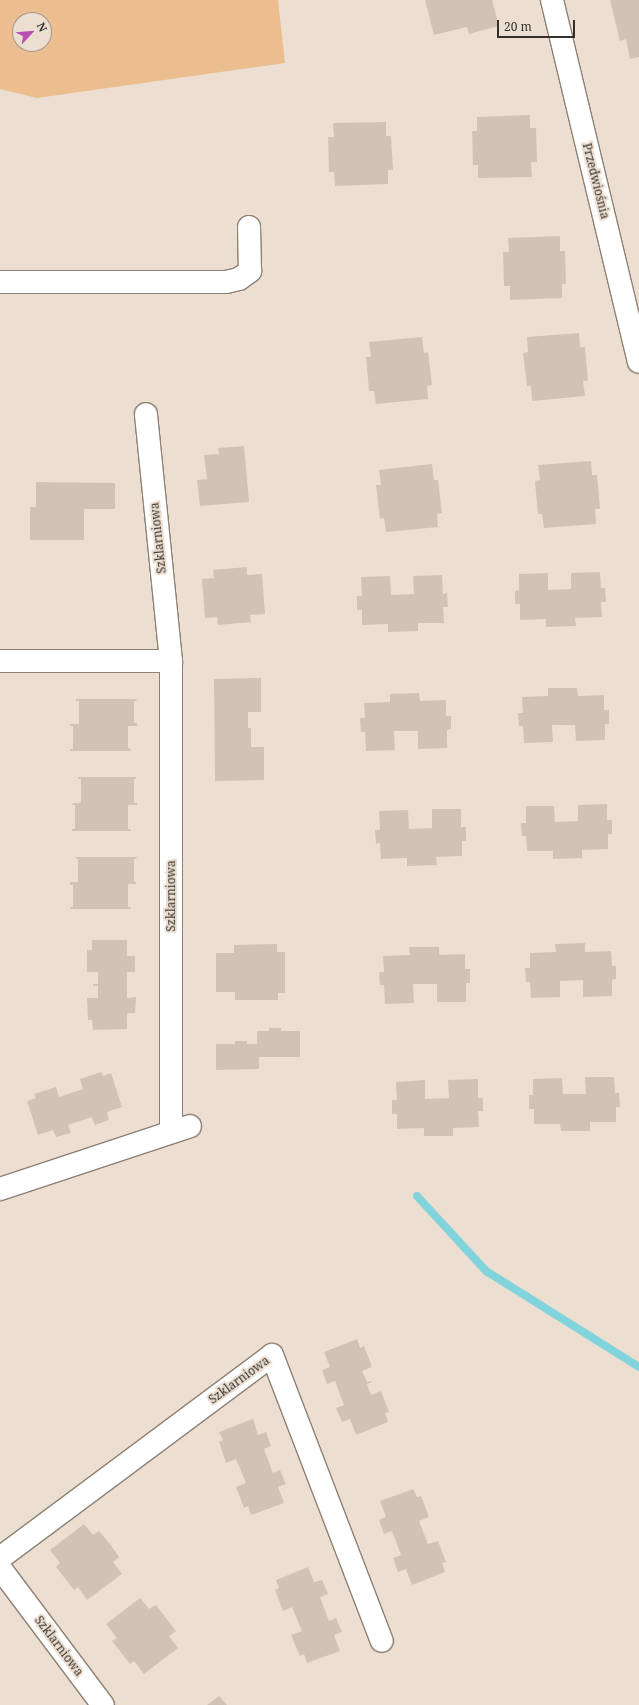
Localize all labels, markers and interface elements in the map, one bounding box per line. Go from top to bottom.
north arrow [12,12,52,52]
scale bar [499,12,577,38]
text: 20 m [504,18,532,35]
text: N [34,20,51,34]
street label: Przedwiośnia [580,142,612,220]
street label: Szklarniowa [147,502,169,574]
street label: Szklarniowa [164,860,178,932]
street label: Szklarniowa [206,1353,272,1407]
street label: Szklarniowa [32,1613,86,1679]

